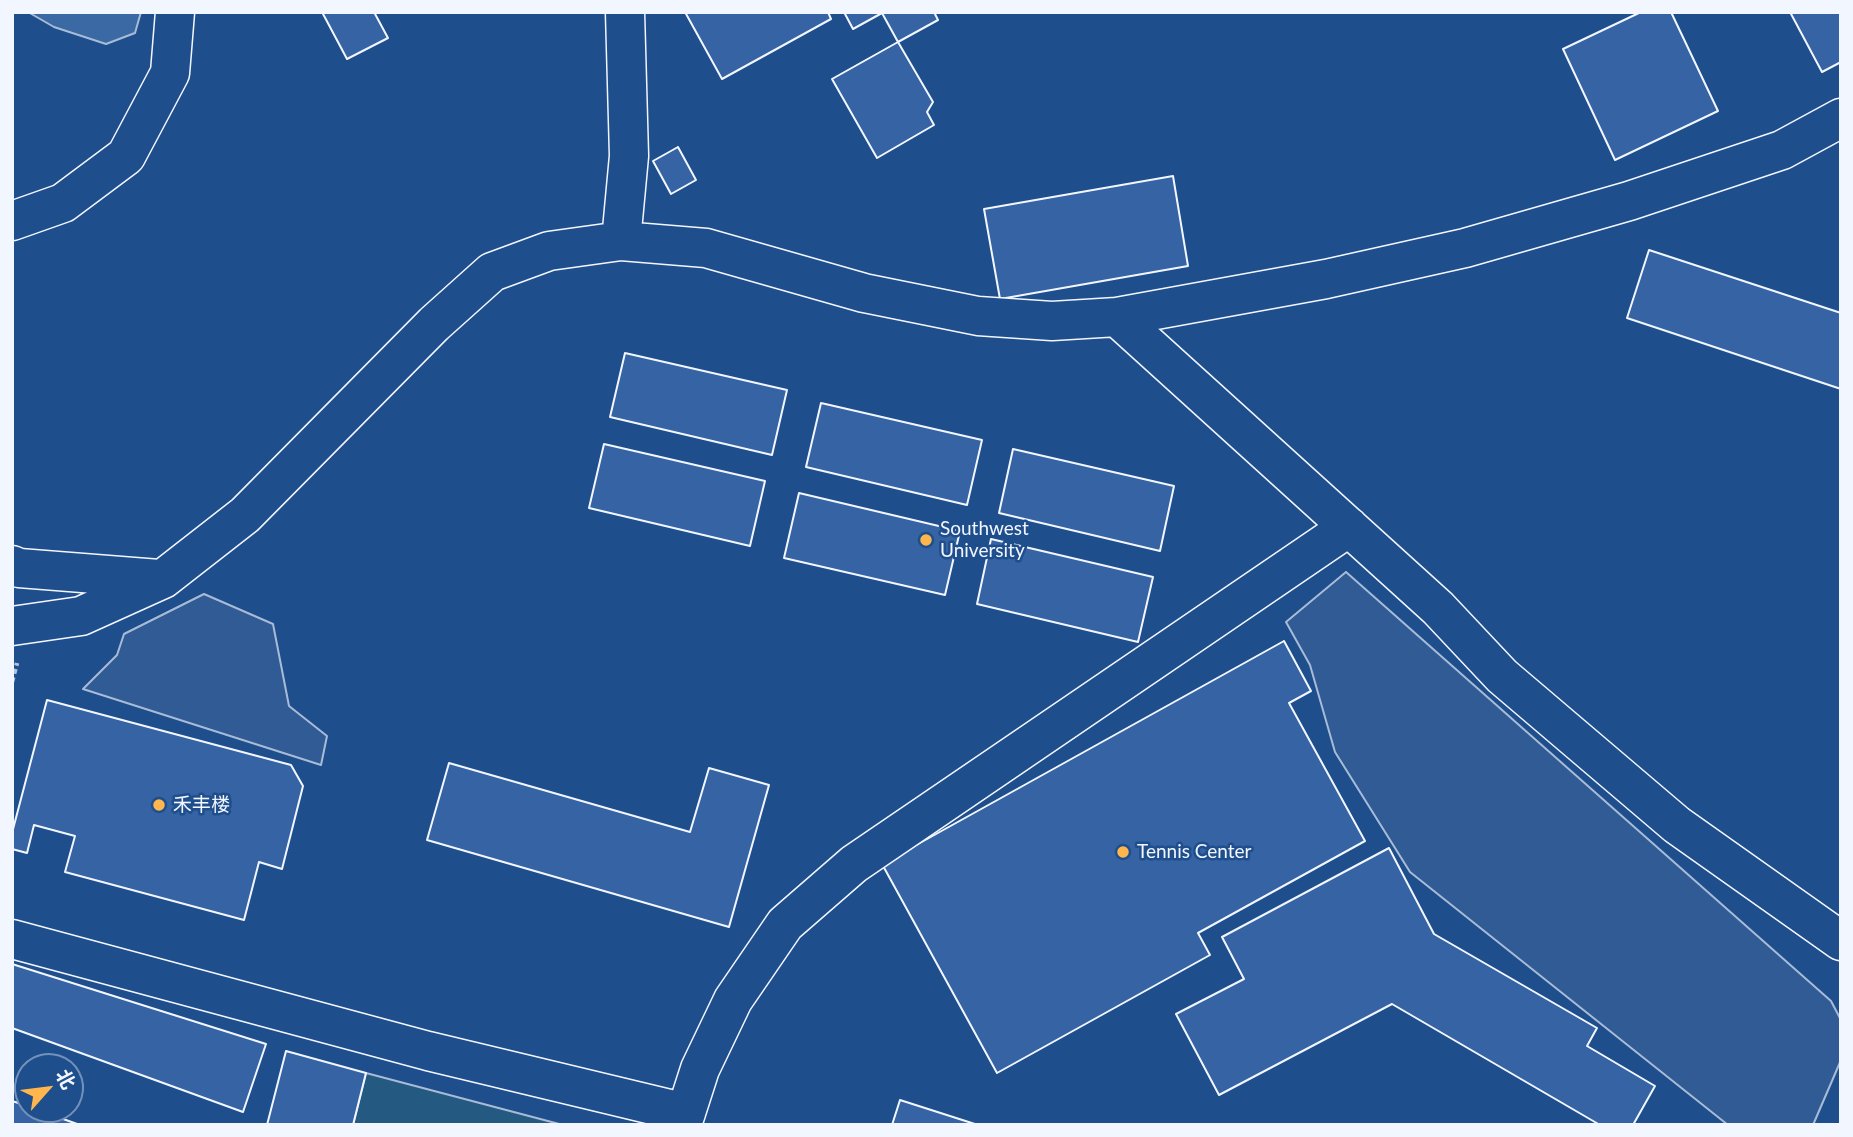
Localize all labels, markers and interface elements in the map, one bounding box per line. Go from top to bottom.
place label: Southwest University [940,518,1029,562]
marker: Southwest University [918,532,934,548]
place label: 禾丰楼 [173,794,230,816]
marker: 禾丰楼 [151,797,167,813]
place label: Tennis Center [1137,841,1252,863]
marker: Tennis Center [1115,844,1131,860]
north arrow [14,1053,84,1123]
text: 北 [52,1065,81,1093]

